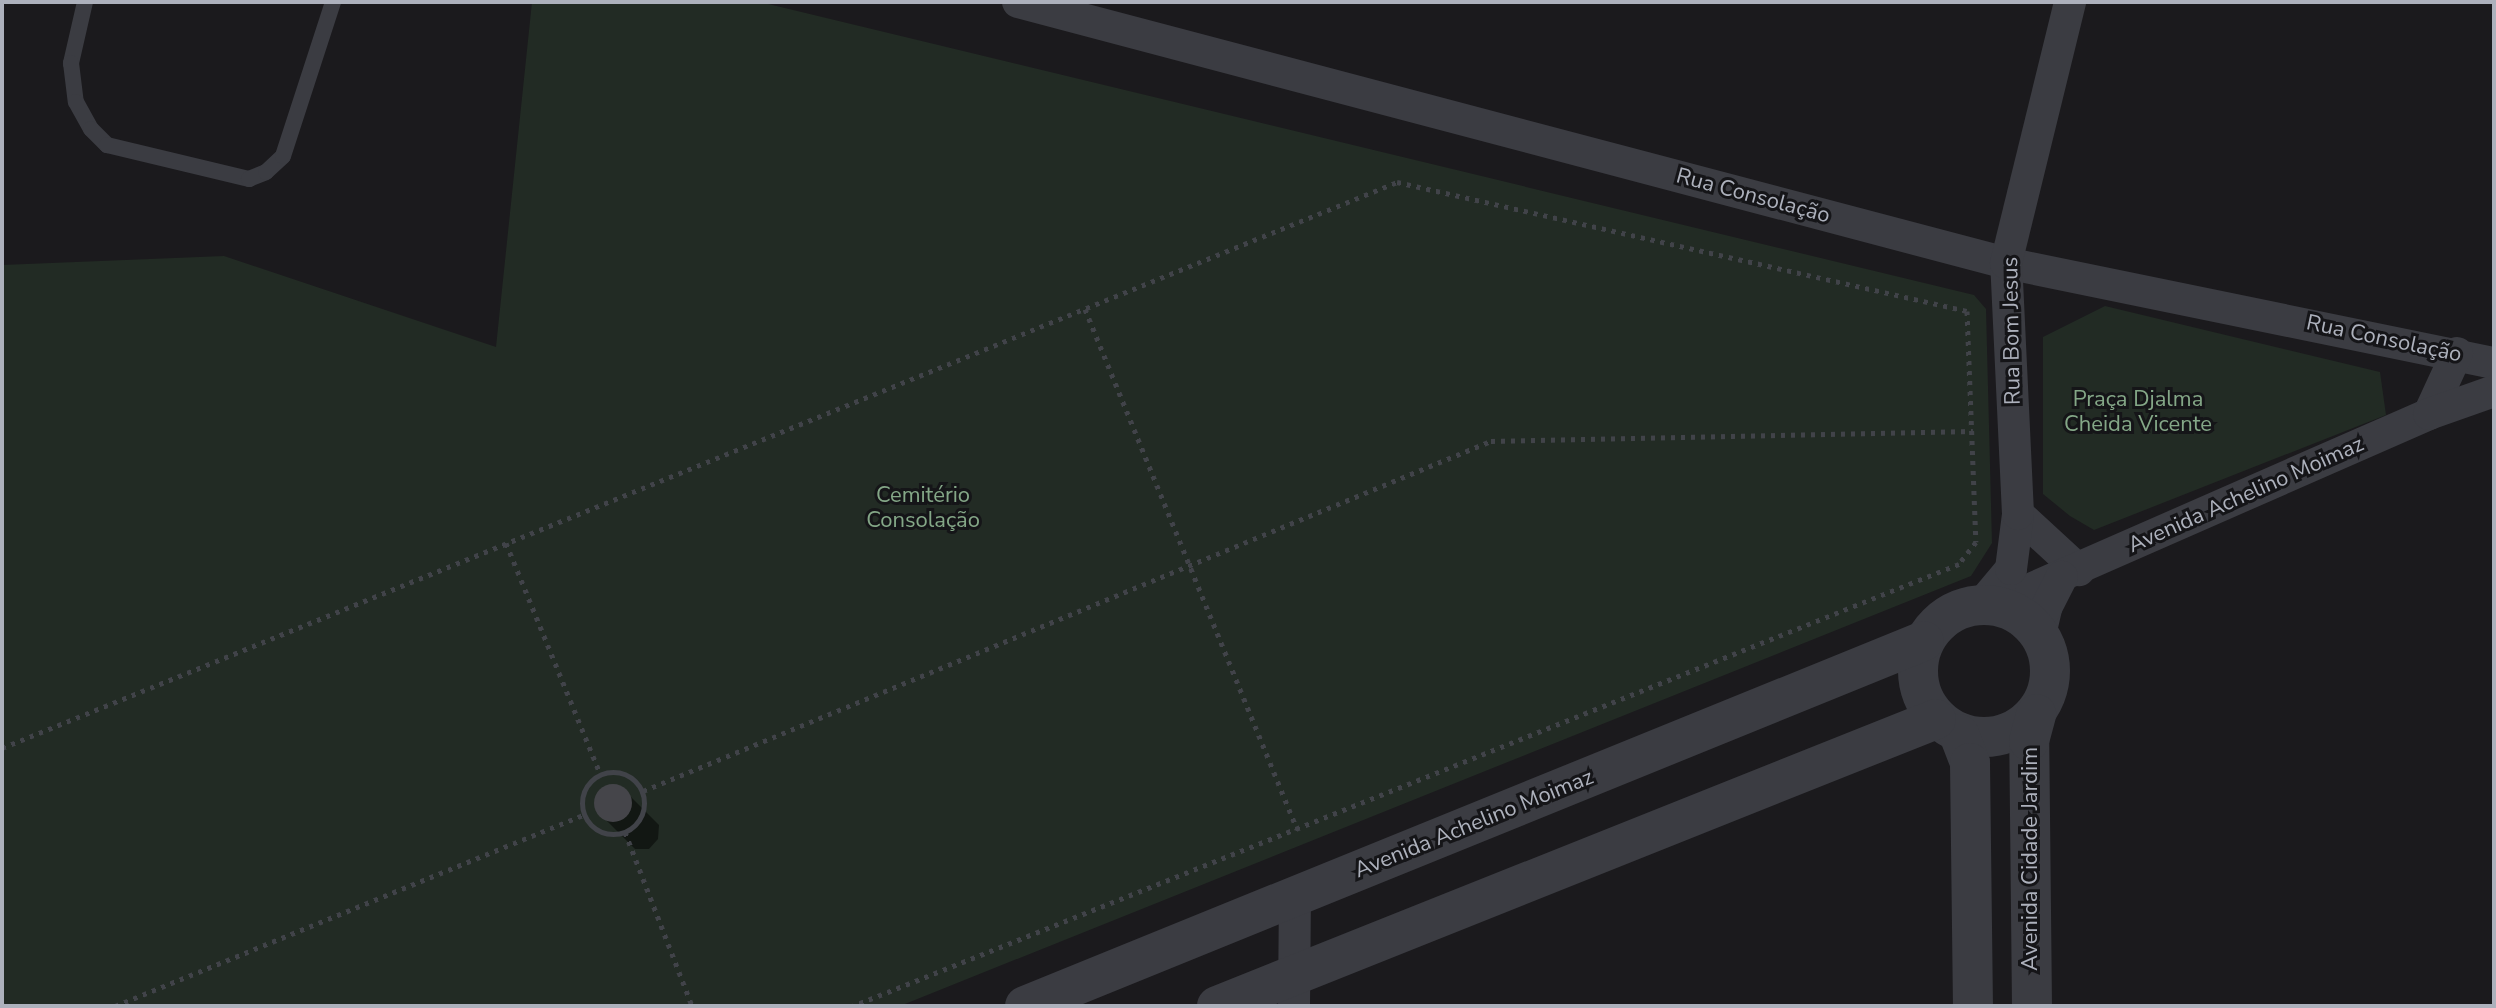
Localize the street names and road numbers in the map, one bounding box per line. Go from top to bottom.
street label: Rua Consolação [1673,163,1833,229]
street label: Rua Bom Jesus [1998,257,2026,405]
street label: Rua Consolação [2304,310,2464,368]
street label: Avenida Achelino Moimaz [2124,431,2368,559]
street label: Avenida Cidade Jardim [2018,747,2044,971]
street label: Avenida Achelino Moimaz [1351,764,1597,884]

